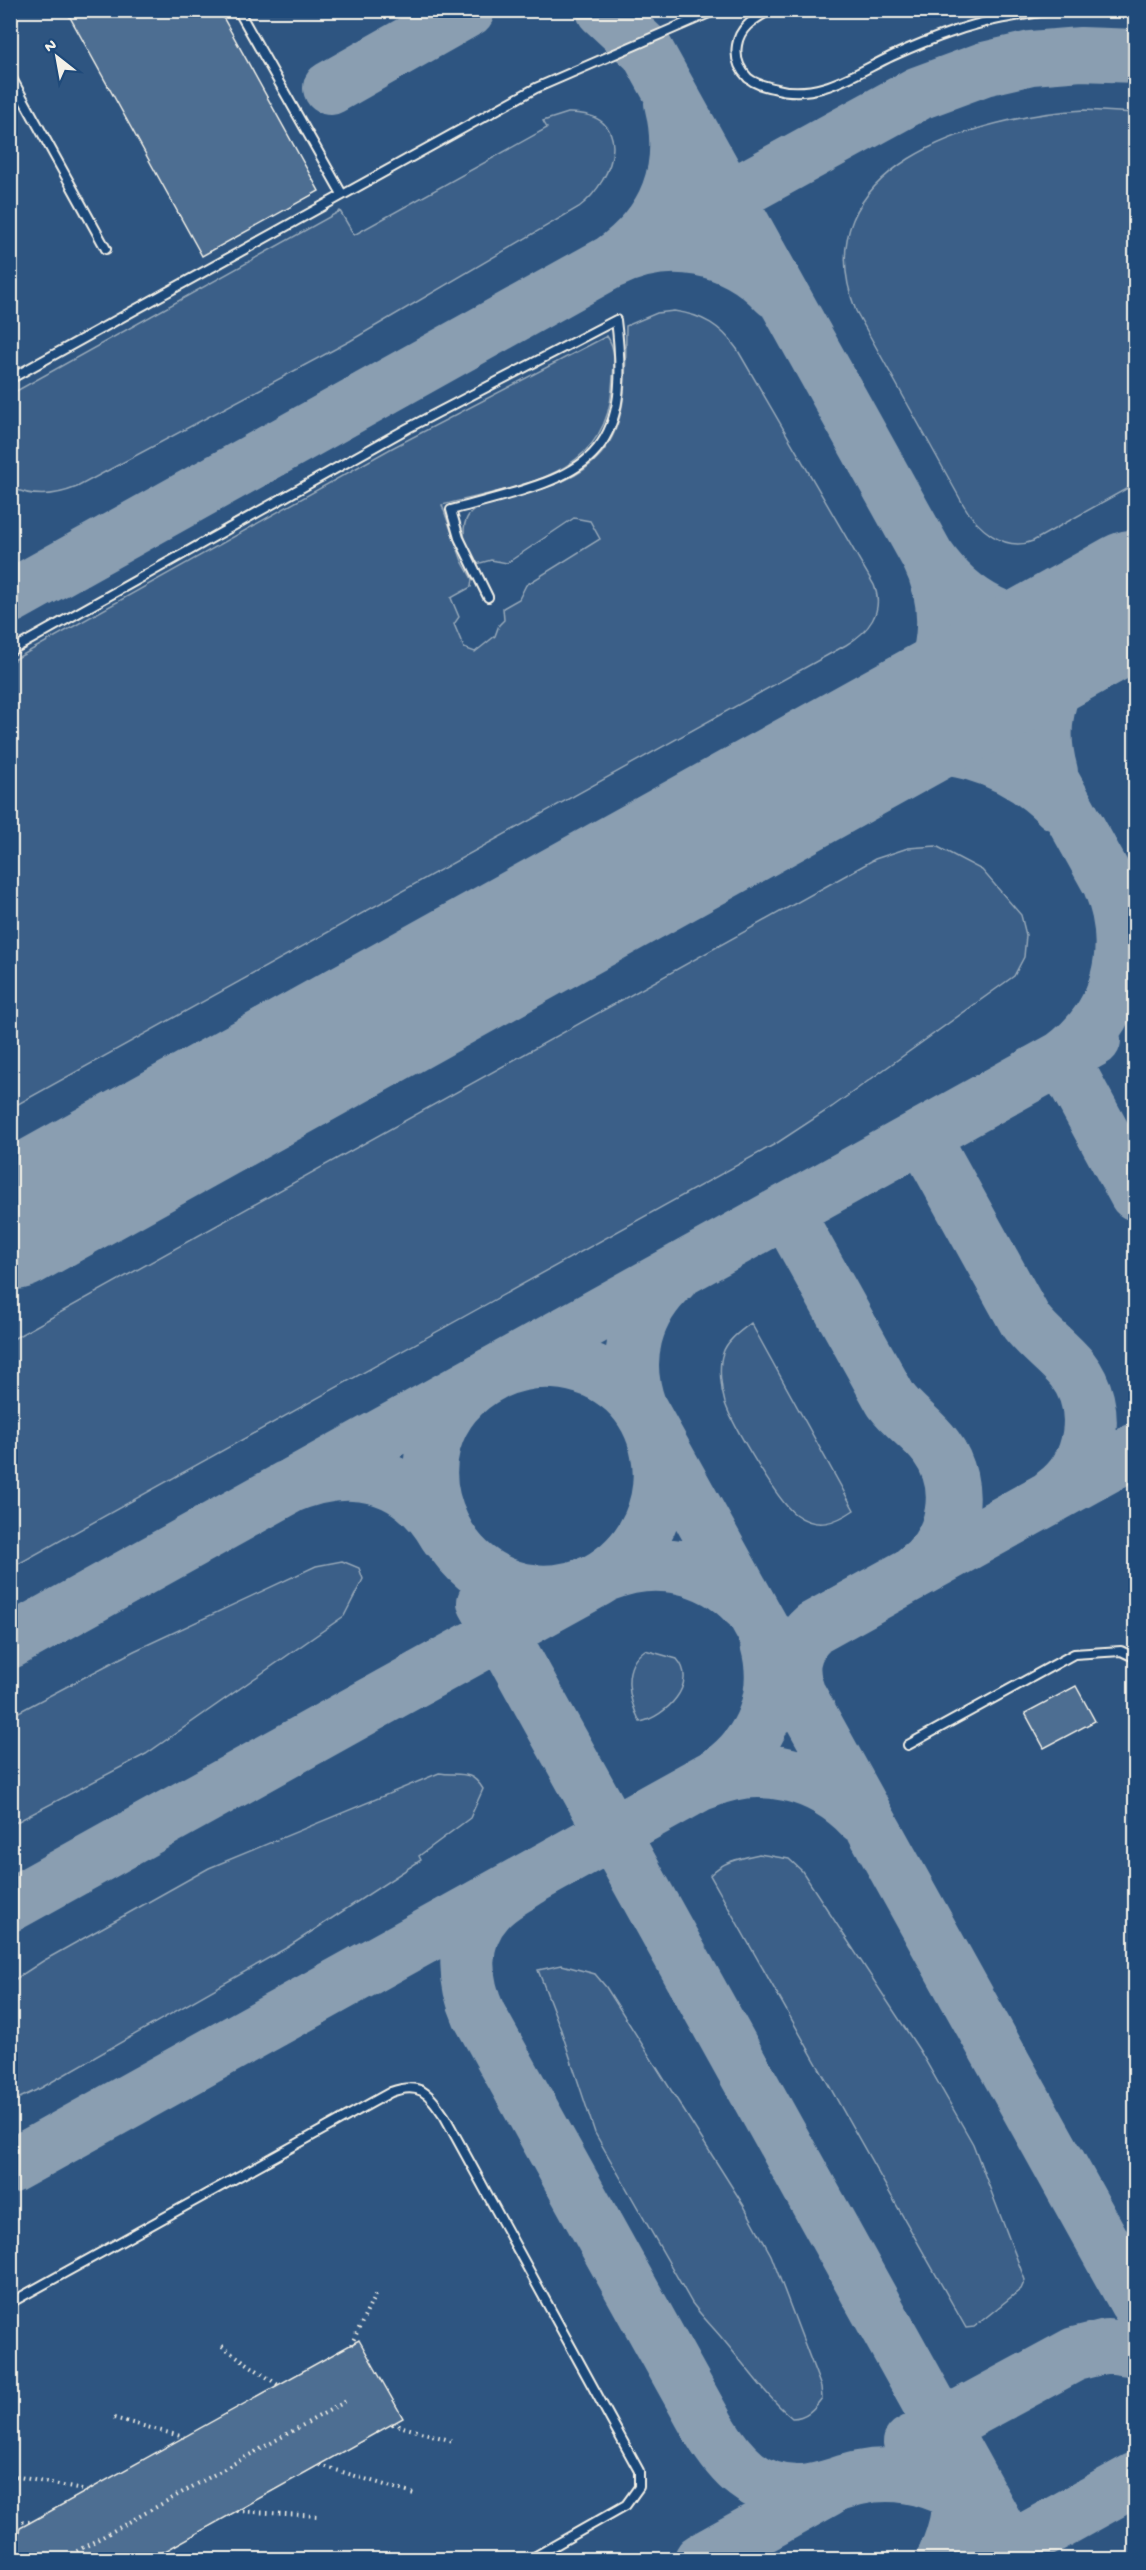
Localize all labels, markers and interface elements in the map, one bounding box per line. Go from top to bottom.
north arrow [27,27,87,87]
text: N [42,36,61,58]

